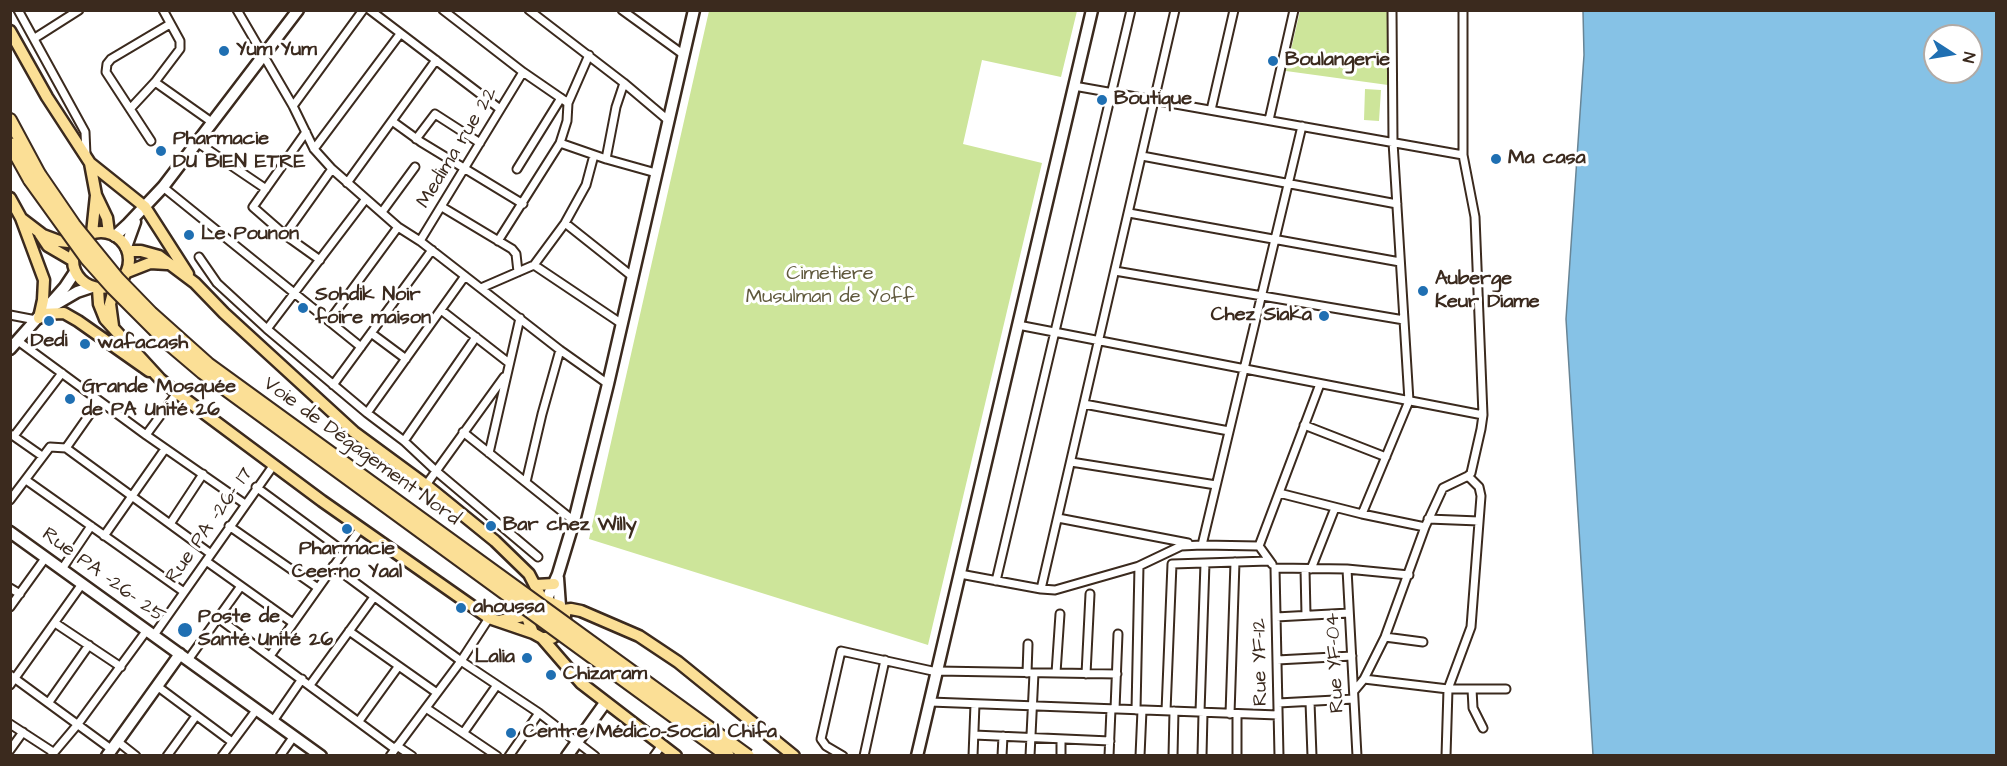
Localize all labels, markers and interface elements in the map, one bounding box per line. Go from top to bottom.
north arrow [1923,24,1983,84]
place label: Yum Yum [236,39,317,63]
marker: Yum Yum [217,44,231,58]
place label: Boulangerie [1285,49,1390,73]
text: N [1957,50,1980,65]
marker: Boulangerie [1266,54,1280,68]
street label: Medima rue 22 [412,83,504,213]
place label: Boutique [1114,88,1192,112]
marker: Boutique [1095,93,1109,107]
place label: Pharmacie DU BIEN ETRE [173,128,305,175]
marker: Pharmacie DU BIEN ETRE [154,144,168,158]
place label: Ma casa [1508,147,1586,171]
marker: Ma casa [1489,152,1503,166]
place label: Le Pounon [201,223,299,247]
marker: Le Pounon [182,228,196,242]
park label: Cimetiere Musulman de Yoff [746,263,914,310]
place label: Auberge Keur Diame [1435,268,1540,315]
place label: Sohdik Noir foire maison [315,284,431,331]
marker: Auberge Keur Diame [1416,284,1430,298]
marker: Sohdik Noir foire maison [296,301,310,315]
place label: Chez Siaka [1211,304,1312,328]
marker: Chez Siaka [1317,309,1331,323]
marker: Dedi [42,314,56,328]
place label: Dedi [30,330,68,354]
place label: wafacash [97,332,188,356]
marker: wafacash [78,337,92,351]
street label: Voie de Dégagement Nord [258,372,464,532]
place label: Grande Mosquée de PA Unité 26 [82,376,236,423]
marker: Grande Mosquée de PA Unité 26 [63,392,77,406]
street label: Rue PA -26- 17 [161,463,259,589]
place label: Bar chez Willy [503,514,637,538]
marker: Bar chez Willy [484,519,498,533]
marker: Pharmacie Ceerno Yaal [340,522,354,536]
street label: Rue PA -26- 25 [37,523,169,629]
place label: Pharmacie Ceerno Yaal [292,538,402,585]
place label: ahoussa [473,596,545,620]
marker: ahoussa [454,601,468,615]
place label: Poste de Santé Unité 26 [198,606,333,653]
street label: Rue YF-04 [1321,612,1351,714]
street label: Rue YF-12 [1248,618,1274,706]
marker: Poste de Santé Unité 26 [176,621,194,639]
place label: Lalia [475,646,515,670]
marker: Lalia [520,651,534,665]
place label: Chizaram [563,663,647,687]
marker: Chizaram [544,668,558,682]
place label: Centre Médico-Social Chifa [523,721,777,745]
marker: Centre Médico-Social Chifa [504,726,518,740]

